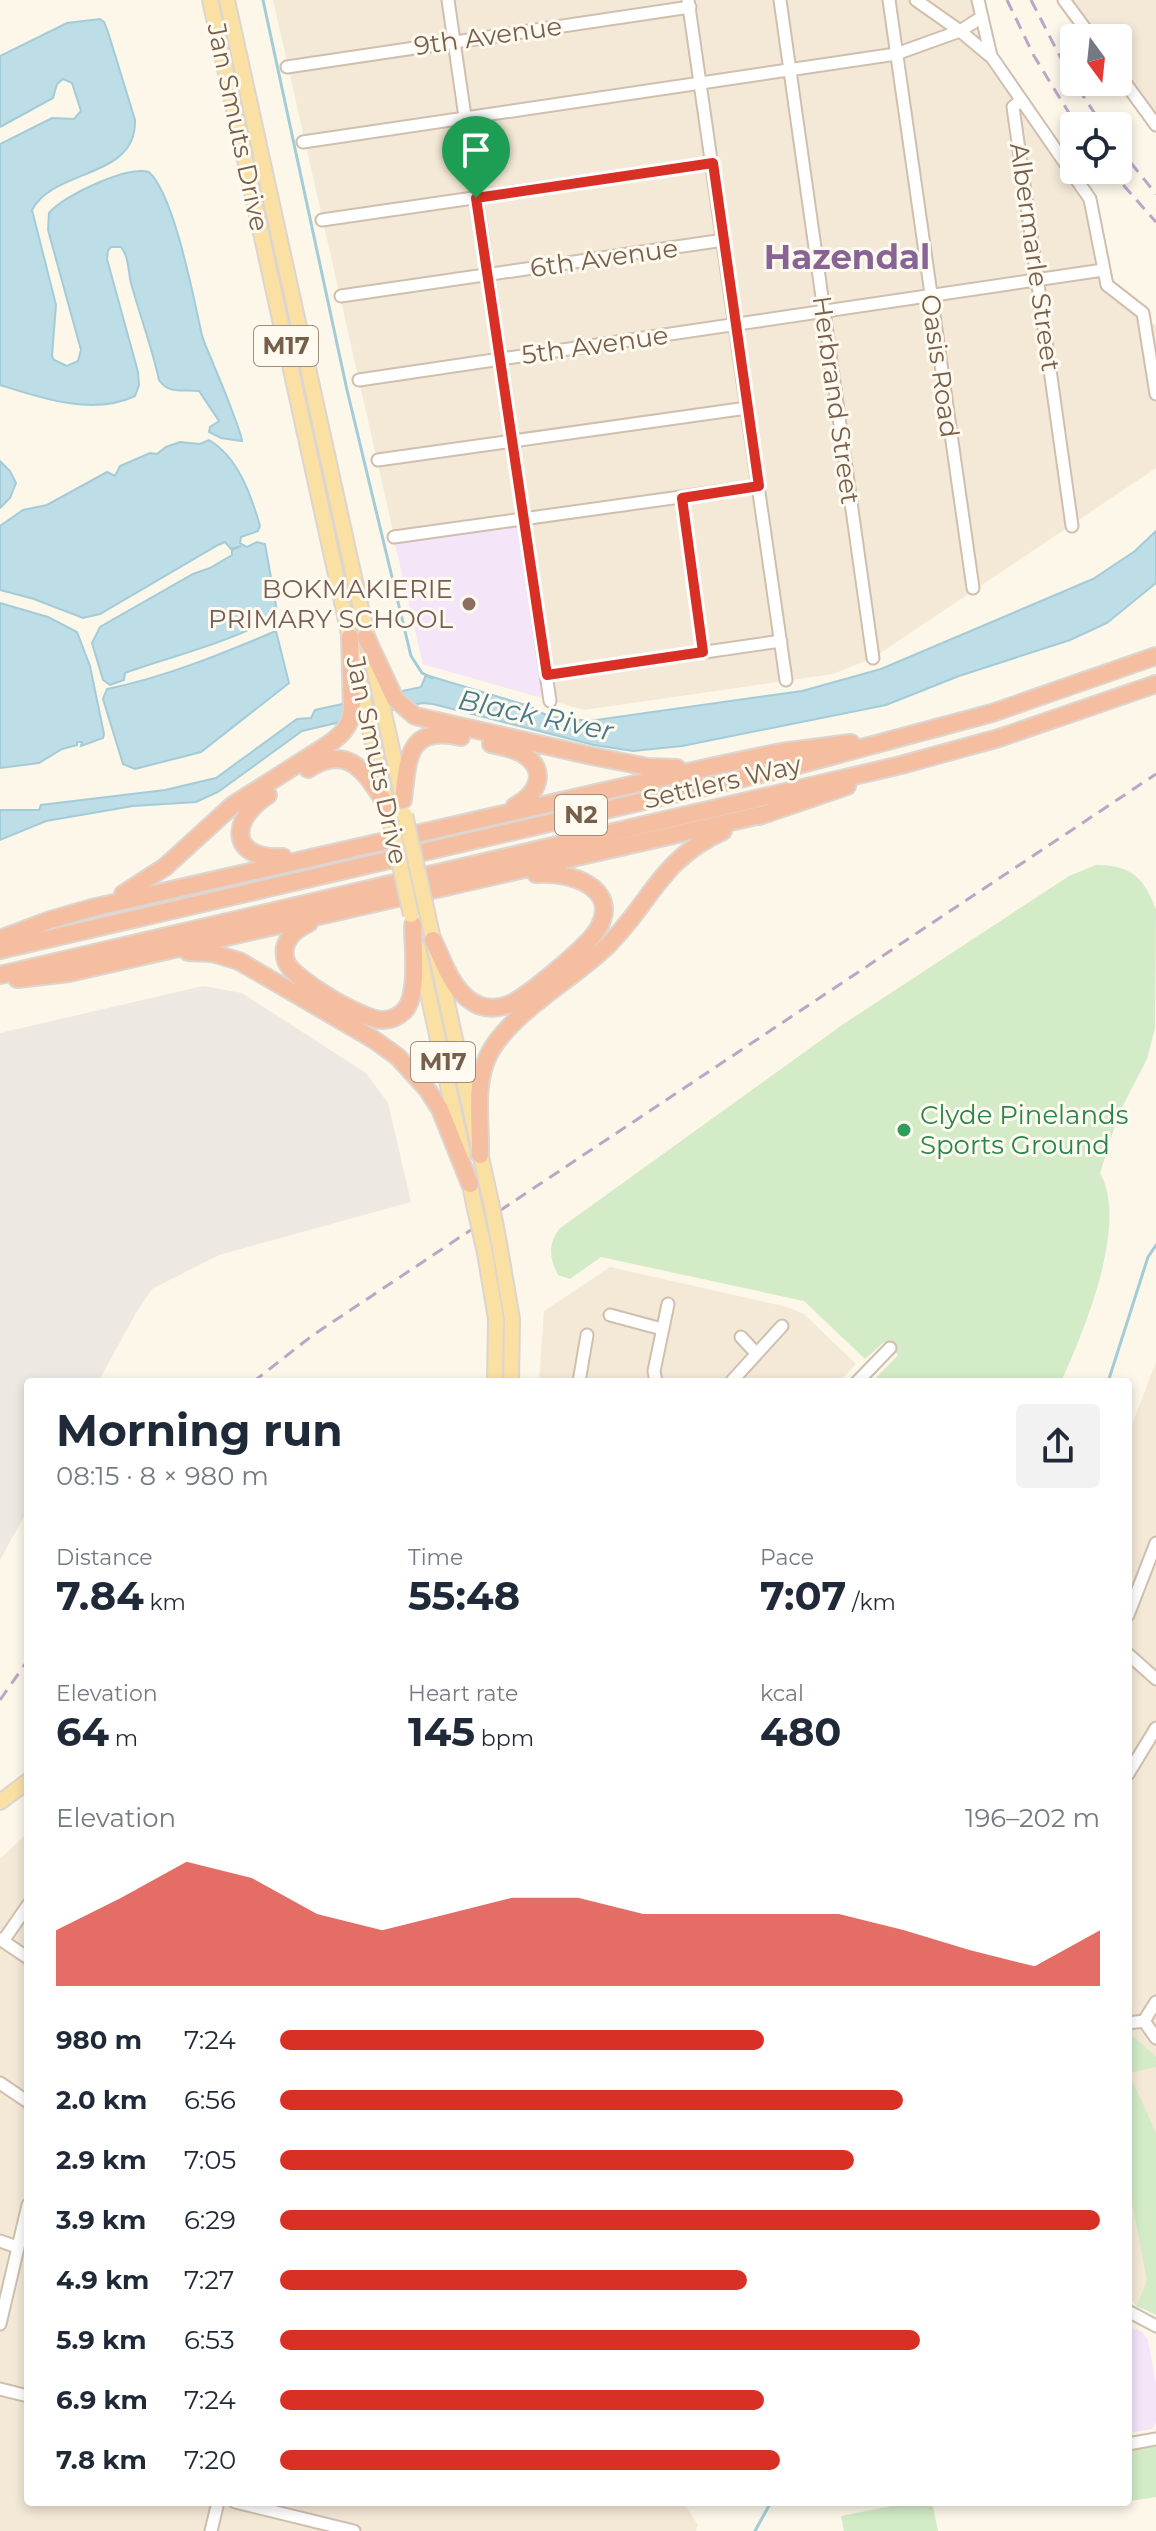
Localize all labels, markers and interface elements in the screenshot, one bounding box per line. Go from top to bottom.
street label: 9th Avenue [412,10,564,62]
street label: Jan Smuts Drive [200,19,276,234]
north arrow [1060,24,1132,96]
map controls [1060,24,1132,184]
button: locate [1060,112,1132,184]
pin [442,116,510,198]
icon: arrive [454,128,498,172]
street label: Albermarle Street [1003,141,1067,373]
street label: 6th Avenue [528,232,680,284]
district label: Hazendal [764,236,930,278]
street label: Oasis Road [914,292,966,440]
street label: Herbrand Street [806,294,866,506]
street label: 5th Avenue [520,319,670,371]
road number: M17 [254,326,318,366]
place label: BOKMAKIERIE PRIMARY SCHOOL [208,573,454,635]
marker: BOKMAKIERIE PRIMARY SCHOOL [460,595,478,613]
street label: Jan Smuts Drive [339,652,415,867]
water label: Black River [455,682,617,748]
street label: Settlers Way [640,748,805,816]
road number: N2 [555,795,607,835]
road number: M17 [411,1042,475,1082]
place label: Clyde Pinelands Sports Ground [920,1099,1128,1161]
marker: Clyde Pinelands Sports Ground [895,1121,913,1139]
text: Morning run [56,1403,343,1457]
button: share [1016,1404,1100,1488]
text: 08:15 · 8 × 980 m [56,1460,269,1492]
text: Distance [56,1544,153,1571]
text: Time [408,1544,463,1571]
text: Pace [760,1544,814,1571]
text: 7.84 [56,1571,144,1620]
text: 55:48 [408,1571,520,1620]
text: 7:07 [760,1571,846,1620]
text: km [144,1589,186,1616]
text: /km [846,1589,896,1616]
text: Elevation [56,1680,158,1707]
text: Heart rate [408,1680,518,1707]
text: kcal [760,1680,804,1707]
text: 64 [56,1707,109,1756]
text: 145 [408,1707,475,1756]
text: 480 [760,1707,842,1756]
text: m [109,1725,138,1752]
text: bpm [475,1725,534,1752]
text: Elevation [56,1802,176,1834]
text: 196–202 m [965,1802,1100,1834]
text: 980 m [56,2024,142,2056]
text: 7:24 [184,2024,236,2056]
text: 2.0 km [56,2084,147,2116]
text: 6:56 [184,2084,236,2116]
text: 2.9 km [56,2144,147,2176]
text: 7:05 [184,2144,236,2176]
text: 3.9 km [56,2204,146,2236]
text: 6:29 [184,2204,236,2236]
text: 4.9 km [56,2264,149,2296]
text: 7:27 [184,2264,234,2296]
text: 5.9 km [56,2324,146,2356]
text: 6:53 [184,2324,235,2356]
text: 6.9 km [56,2384,148,2416]
text: 7:24 [184,2384,236,2416]
text: 7.8 km [56,2444,147,2476]
text: 7:20 [184,2444,236,2476]

